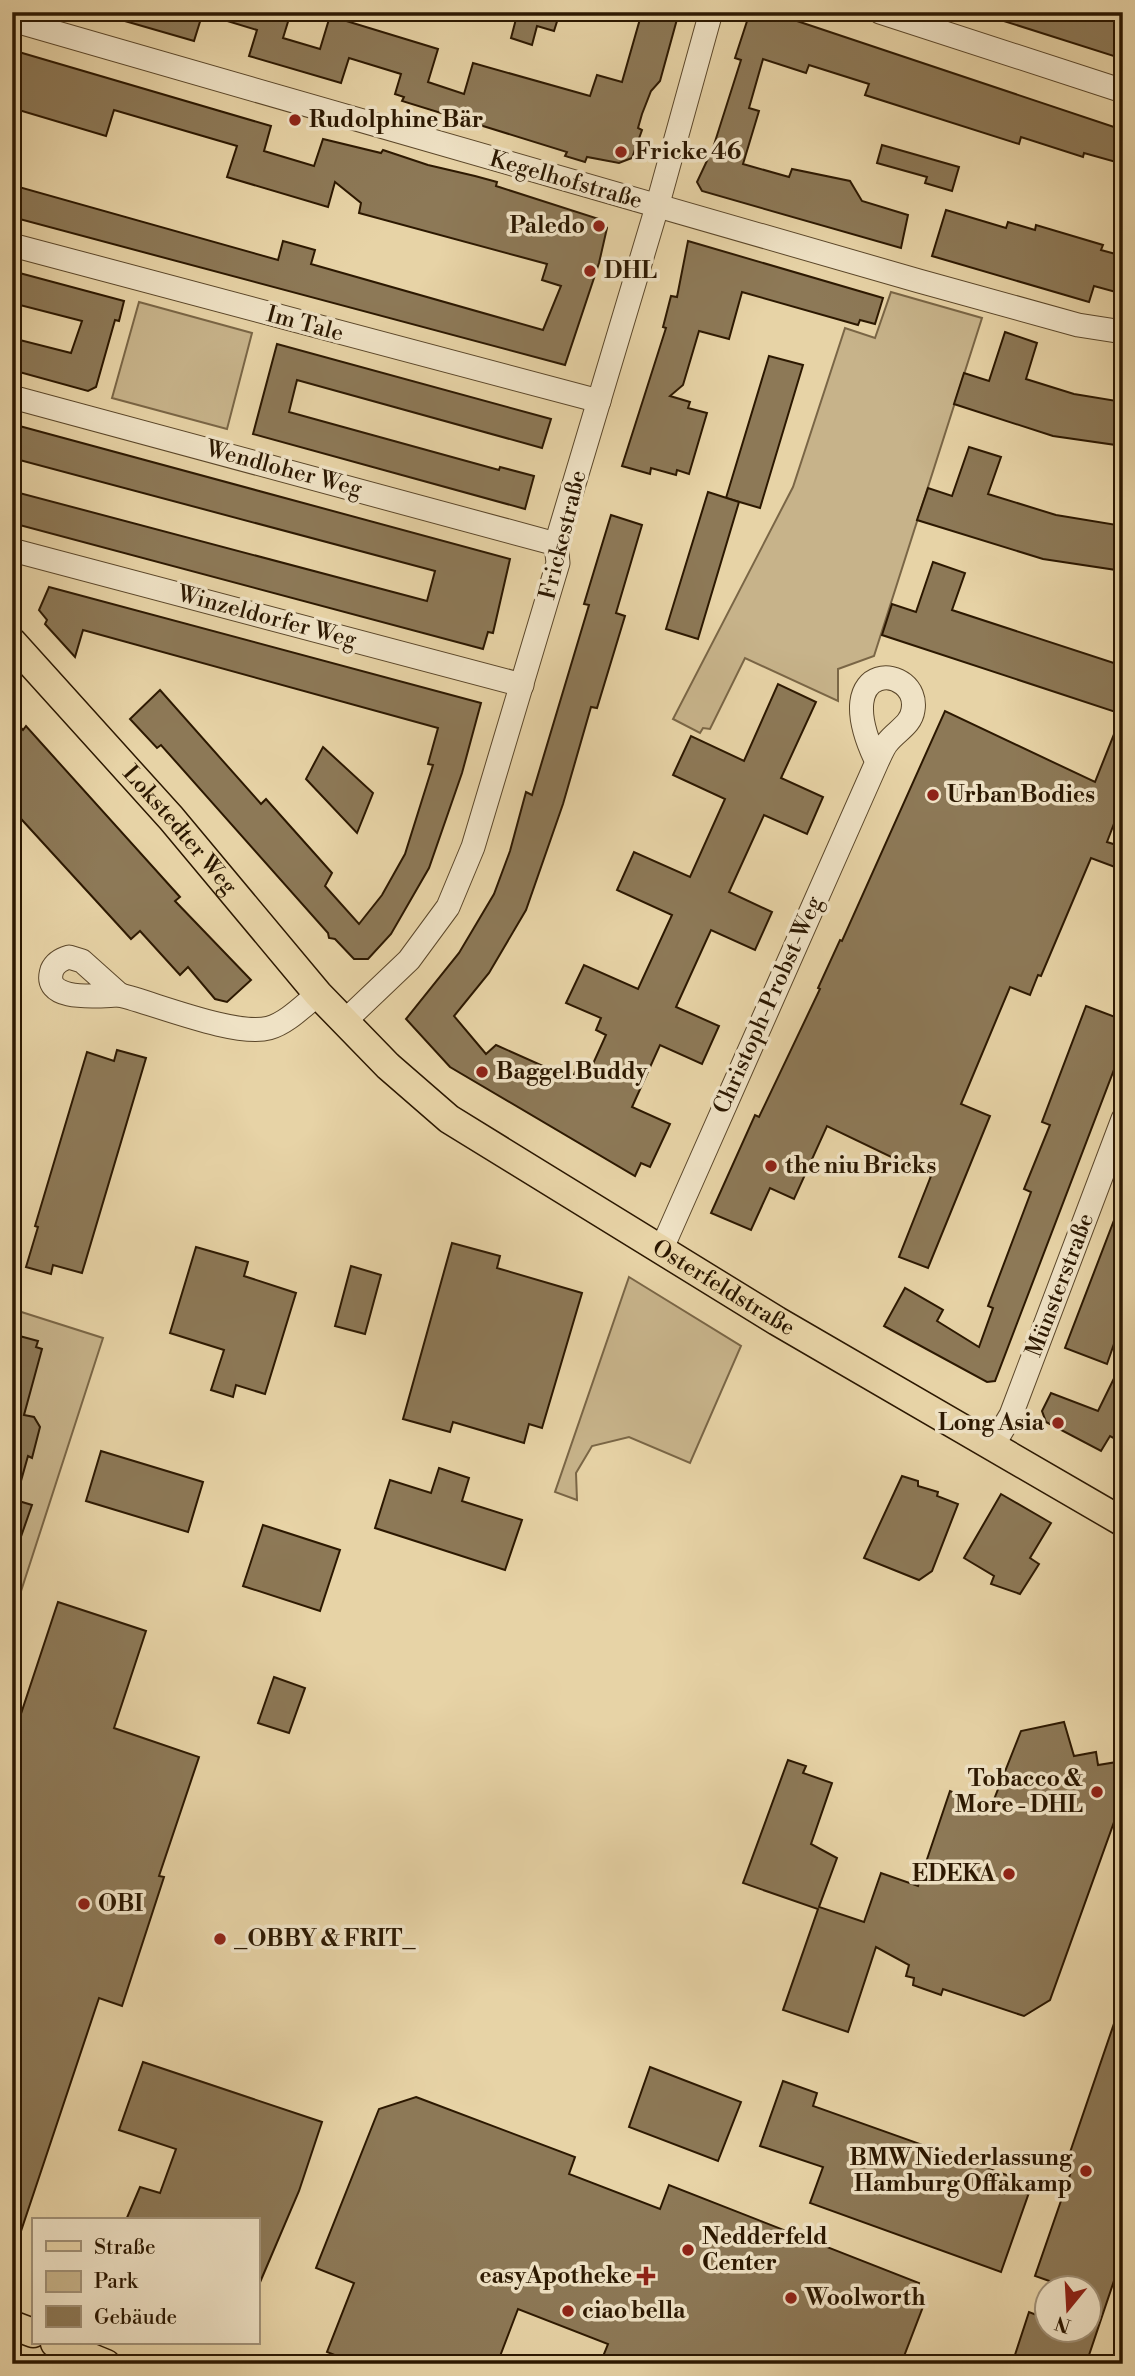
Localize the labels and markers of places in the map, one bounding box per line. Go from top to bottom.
place label: Rudolphine Bär [309,106,483,134]
marker: Rudolphine Bär [287,112,303,128]
place label: Fricke 46 [635,138,741,166]
marker: Fricke 46 [613,144,629,160]
place label: Paledo [509,212,585,240]
marker: Paledo [591,218,607,234]
place label: DHL [604,257,657,285]
marker: DHL [582,263,598,279]
place label: Urban Bodies [947,781,1095,809]
marker: Urban Bodies [925,787,941,803]
place label: Baggel Buddy [496,1058,648,1086]
marker: Baggel Buddy [474,1064,490,1080]
place label: the niu Bricks [785,1152,936,1180]
marker: the niu Bricks [763,1158,779,1174]
place label: Long Asia [938,1409,1045,1437]
marker: Long Asia [1050,1415,1066,1431]
place label: Tobacco & More - DHL [955,1765,1084,1819]
marker: Tobacco & More - DHL [1089,1784,1105,1800]
place label: EDEKA [912,1860,996,1888]
marker: EDEKA [1001,1866,1017,1882]
place label: OBI [98,1890,143,1918]
marker: OBI [76,1896,92,1912]
place label: _OBBY & FRIT_ [234,1925,416,1953]
marker: _OBBY & FRIT_ [212,1931,228,1947]
place label: BMW Niederlassung Hamburg Offakamp [849,2144,1073,2198]
marker: BMW Niederlassung Hamburg Offakamp [1078,2163,1094,2179]
place label: Nedderfeld Center [702,2223,828,2277]
marker: Nedderfeld Center [680,2242,696,2258]
place label: easyApotheke [479,2262,632,2290]
marker: easyApotheke [638,2268,654,2284]
place label: Woolworth [804,2284,926,2312]
marker: Woolworth [783,2290,799,2306]
place label: ciao bella [582,2297,686,2325]
marker: ciao bella [560,2303,576,2319]

